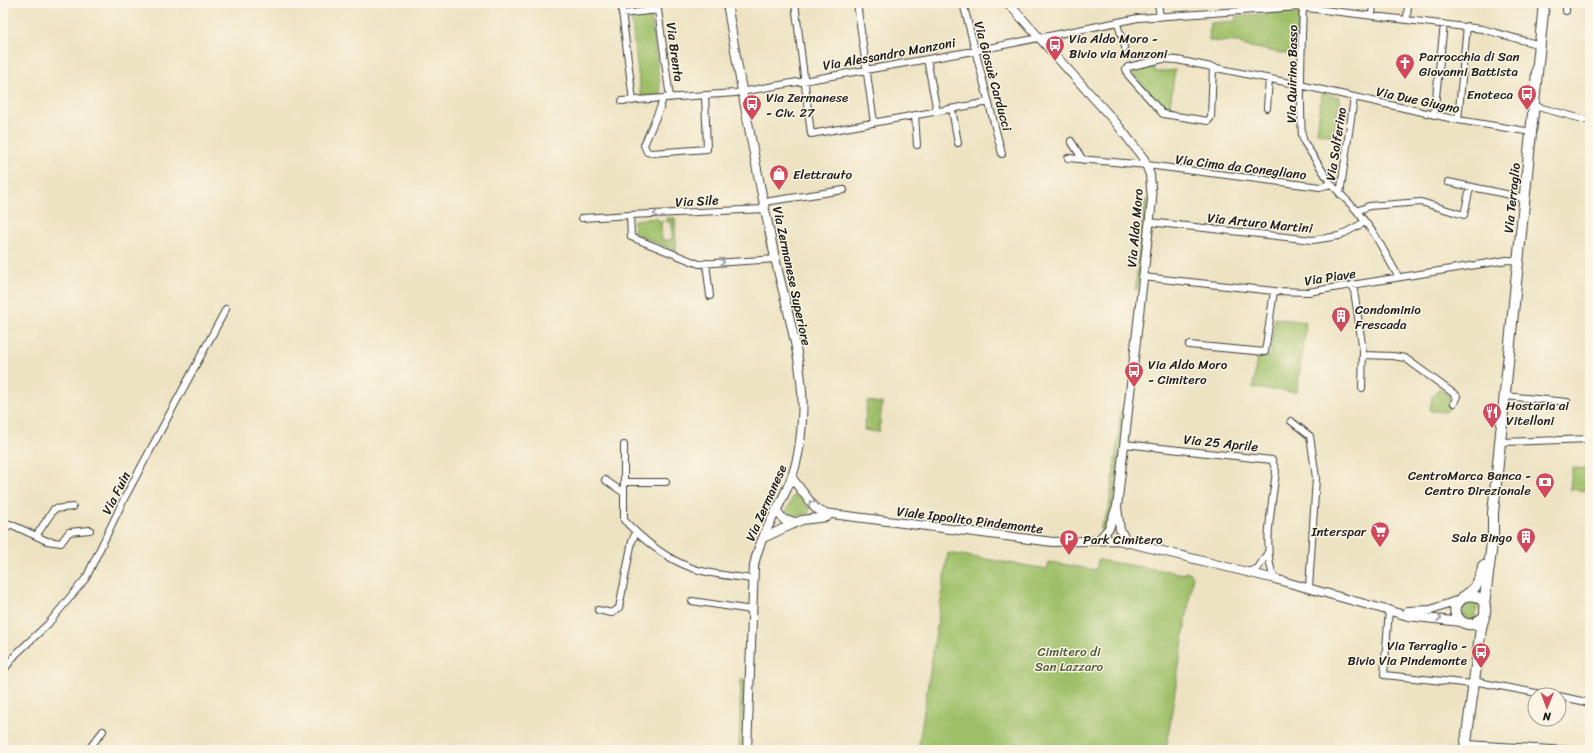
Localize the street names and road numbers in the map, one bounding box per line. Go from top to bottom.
street label: Via Giosuè Carducci [967,19,1019,134]
street label: Via Brenta [659,21,691,84]
street label: Via Quirino Basso [1280,24,1304,123]
street label: Via Alessandro Manzoni [821,31,958,77]
street label: Via Due Giugno [1374,80,1462,120]
street label: Via Solferino [1319,105,1353,182]
street label: Via Cima da Conegliano [1174,148,1308,186]
street label: Via Terraglio [1497,161,1527,234]
street label: Via Aldo Moro [1120,187,1150,268]
street label: Via Sile [675,188,720,214]
street label: Via Zermanese Superiore [766,204,818,348]
street label: Via Arturo Martini [1206,206,1314,240]
street label: Via Piave [1303,262,1358,292]
street label: Via 25 Aprile [1183,428,1260,458]
street label: Via Zermanese [739,461,793,545]
street label: Via Fuin [95,467,137,519]
street label: Viale Ippolito Pindemonte [895,500,1045,540]

